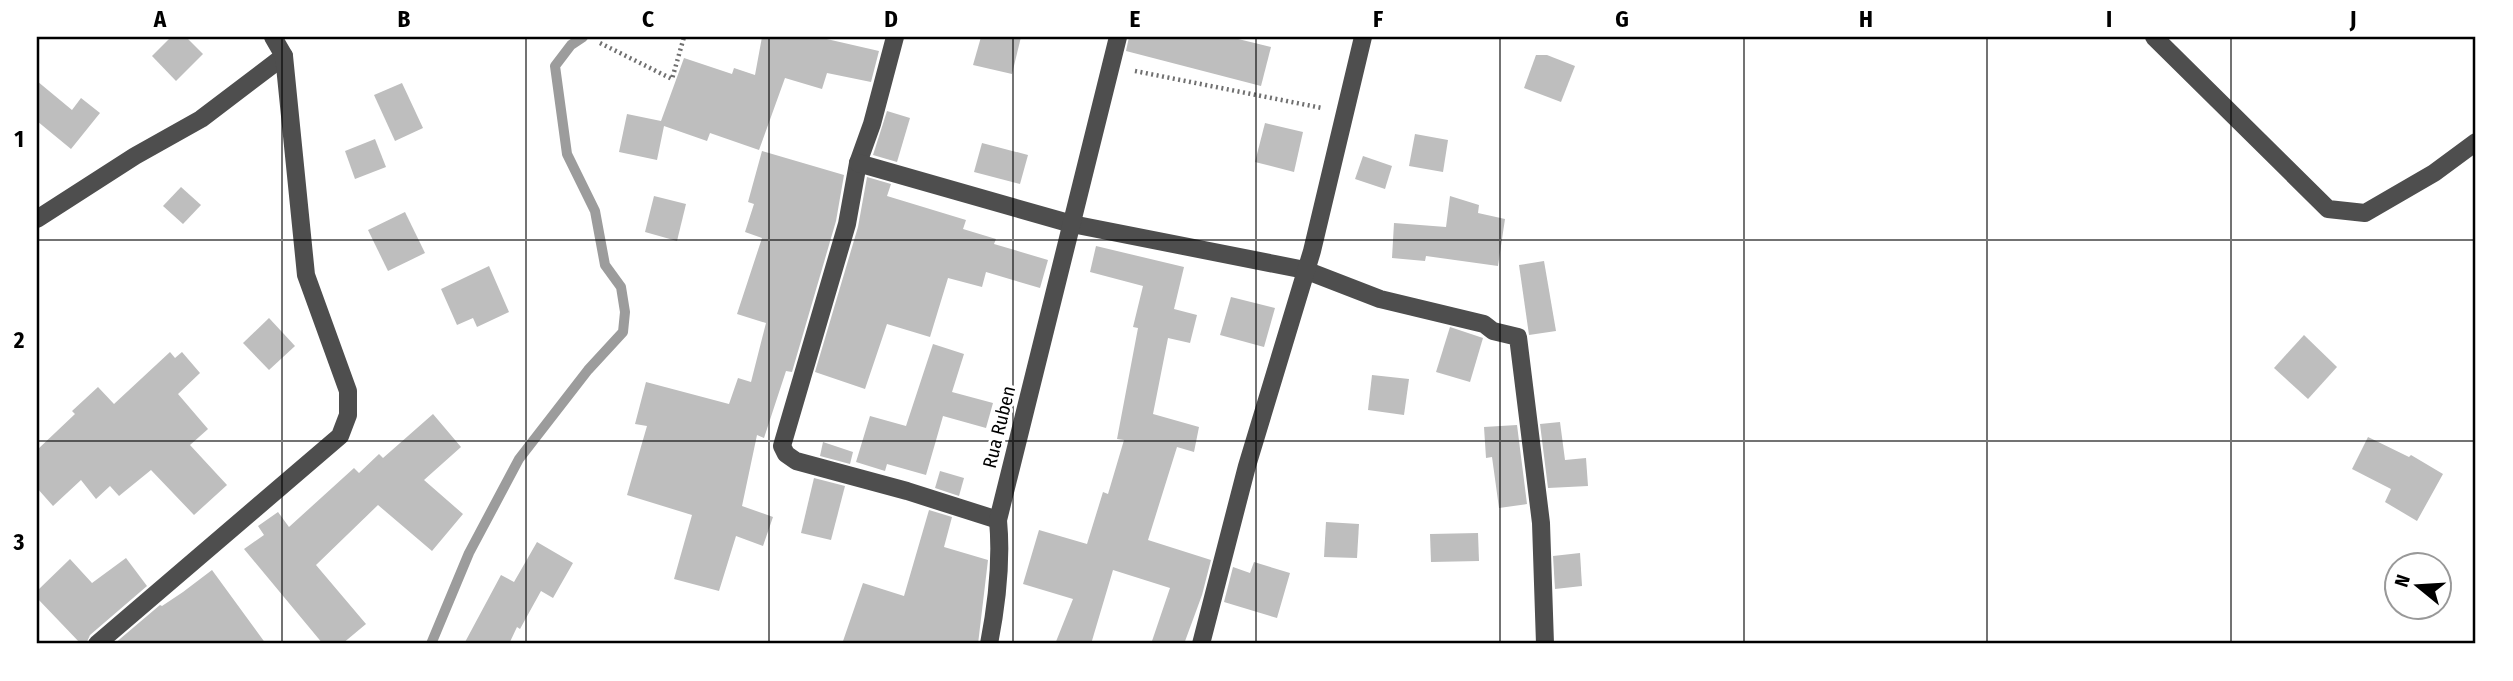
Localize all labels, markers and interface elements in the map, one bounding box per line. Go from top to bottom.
text: A [153,5,167,33]
text: B [398,5,411,33]
text: C [642,5,654,33]
text: D [884,5,898,33]
text: E [1130,5,1141,33]
text: F [1373,5,1383,33]
text: G [1615,5,1629,33]
text: H [1859,5,1873,33]
text: I [2106,5,2112,33]
text: J [2349,5,2356,33]
text: 1 [14,125,24,153]
text: 2 [13,326,25,354]
street label: Rua Ruben [978,384,1020,470]
text: 3 [13,528,25,556]
north arrow [2384,552,2454,622]
text: N [2390,572,2415,590]

